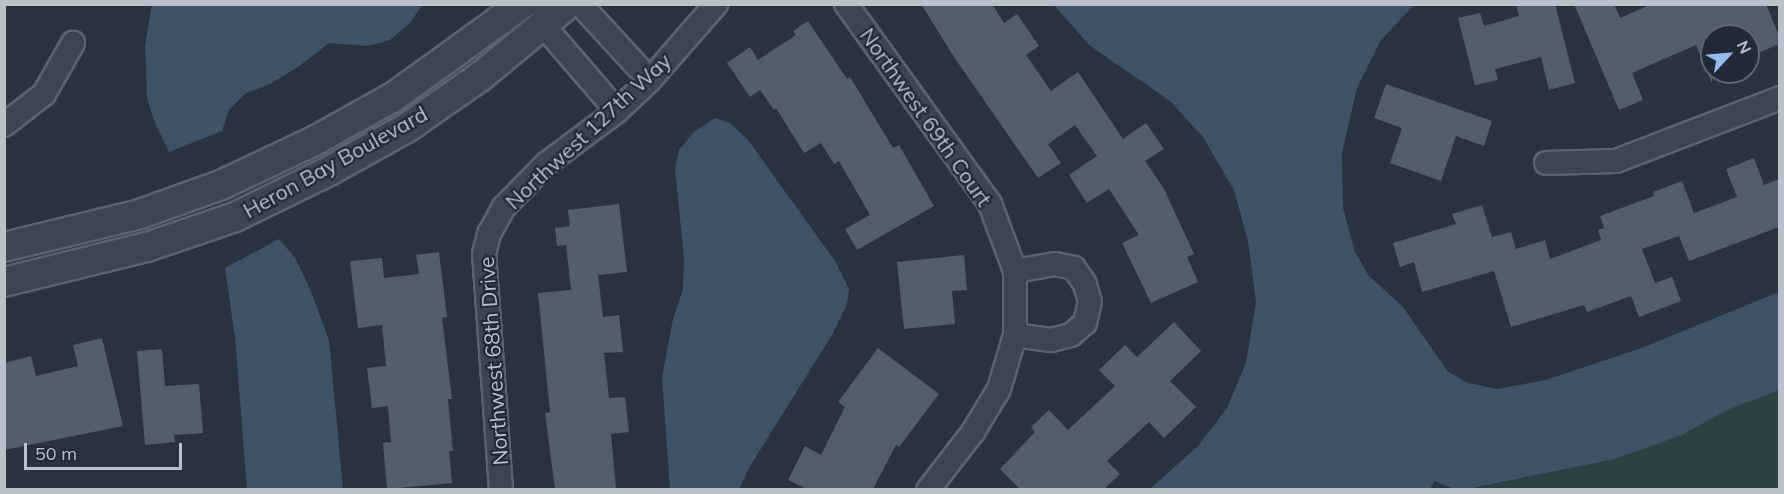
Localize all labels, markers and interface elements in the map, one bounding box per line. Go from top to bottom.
street label: Northwest 69th Court [855,23,997,211]
north arrow [1700,24,1760,84]
text: N [1733,37,1756,57]
street label: Northwest 127th Way [500,48,676,214]
street label: Heron Bay Boulevard [239,101,431,223]
street label: Northwest 68th Drive [473,256,513,466]
scale bar [27,431,184,469]
text: 50 m [35,442,77,465]

